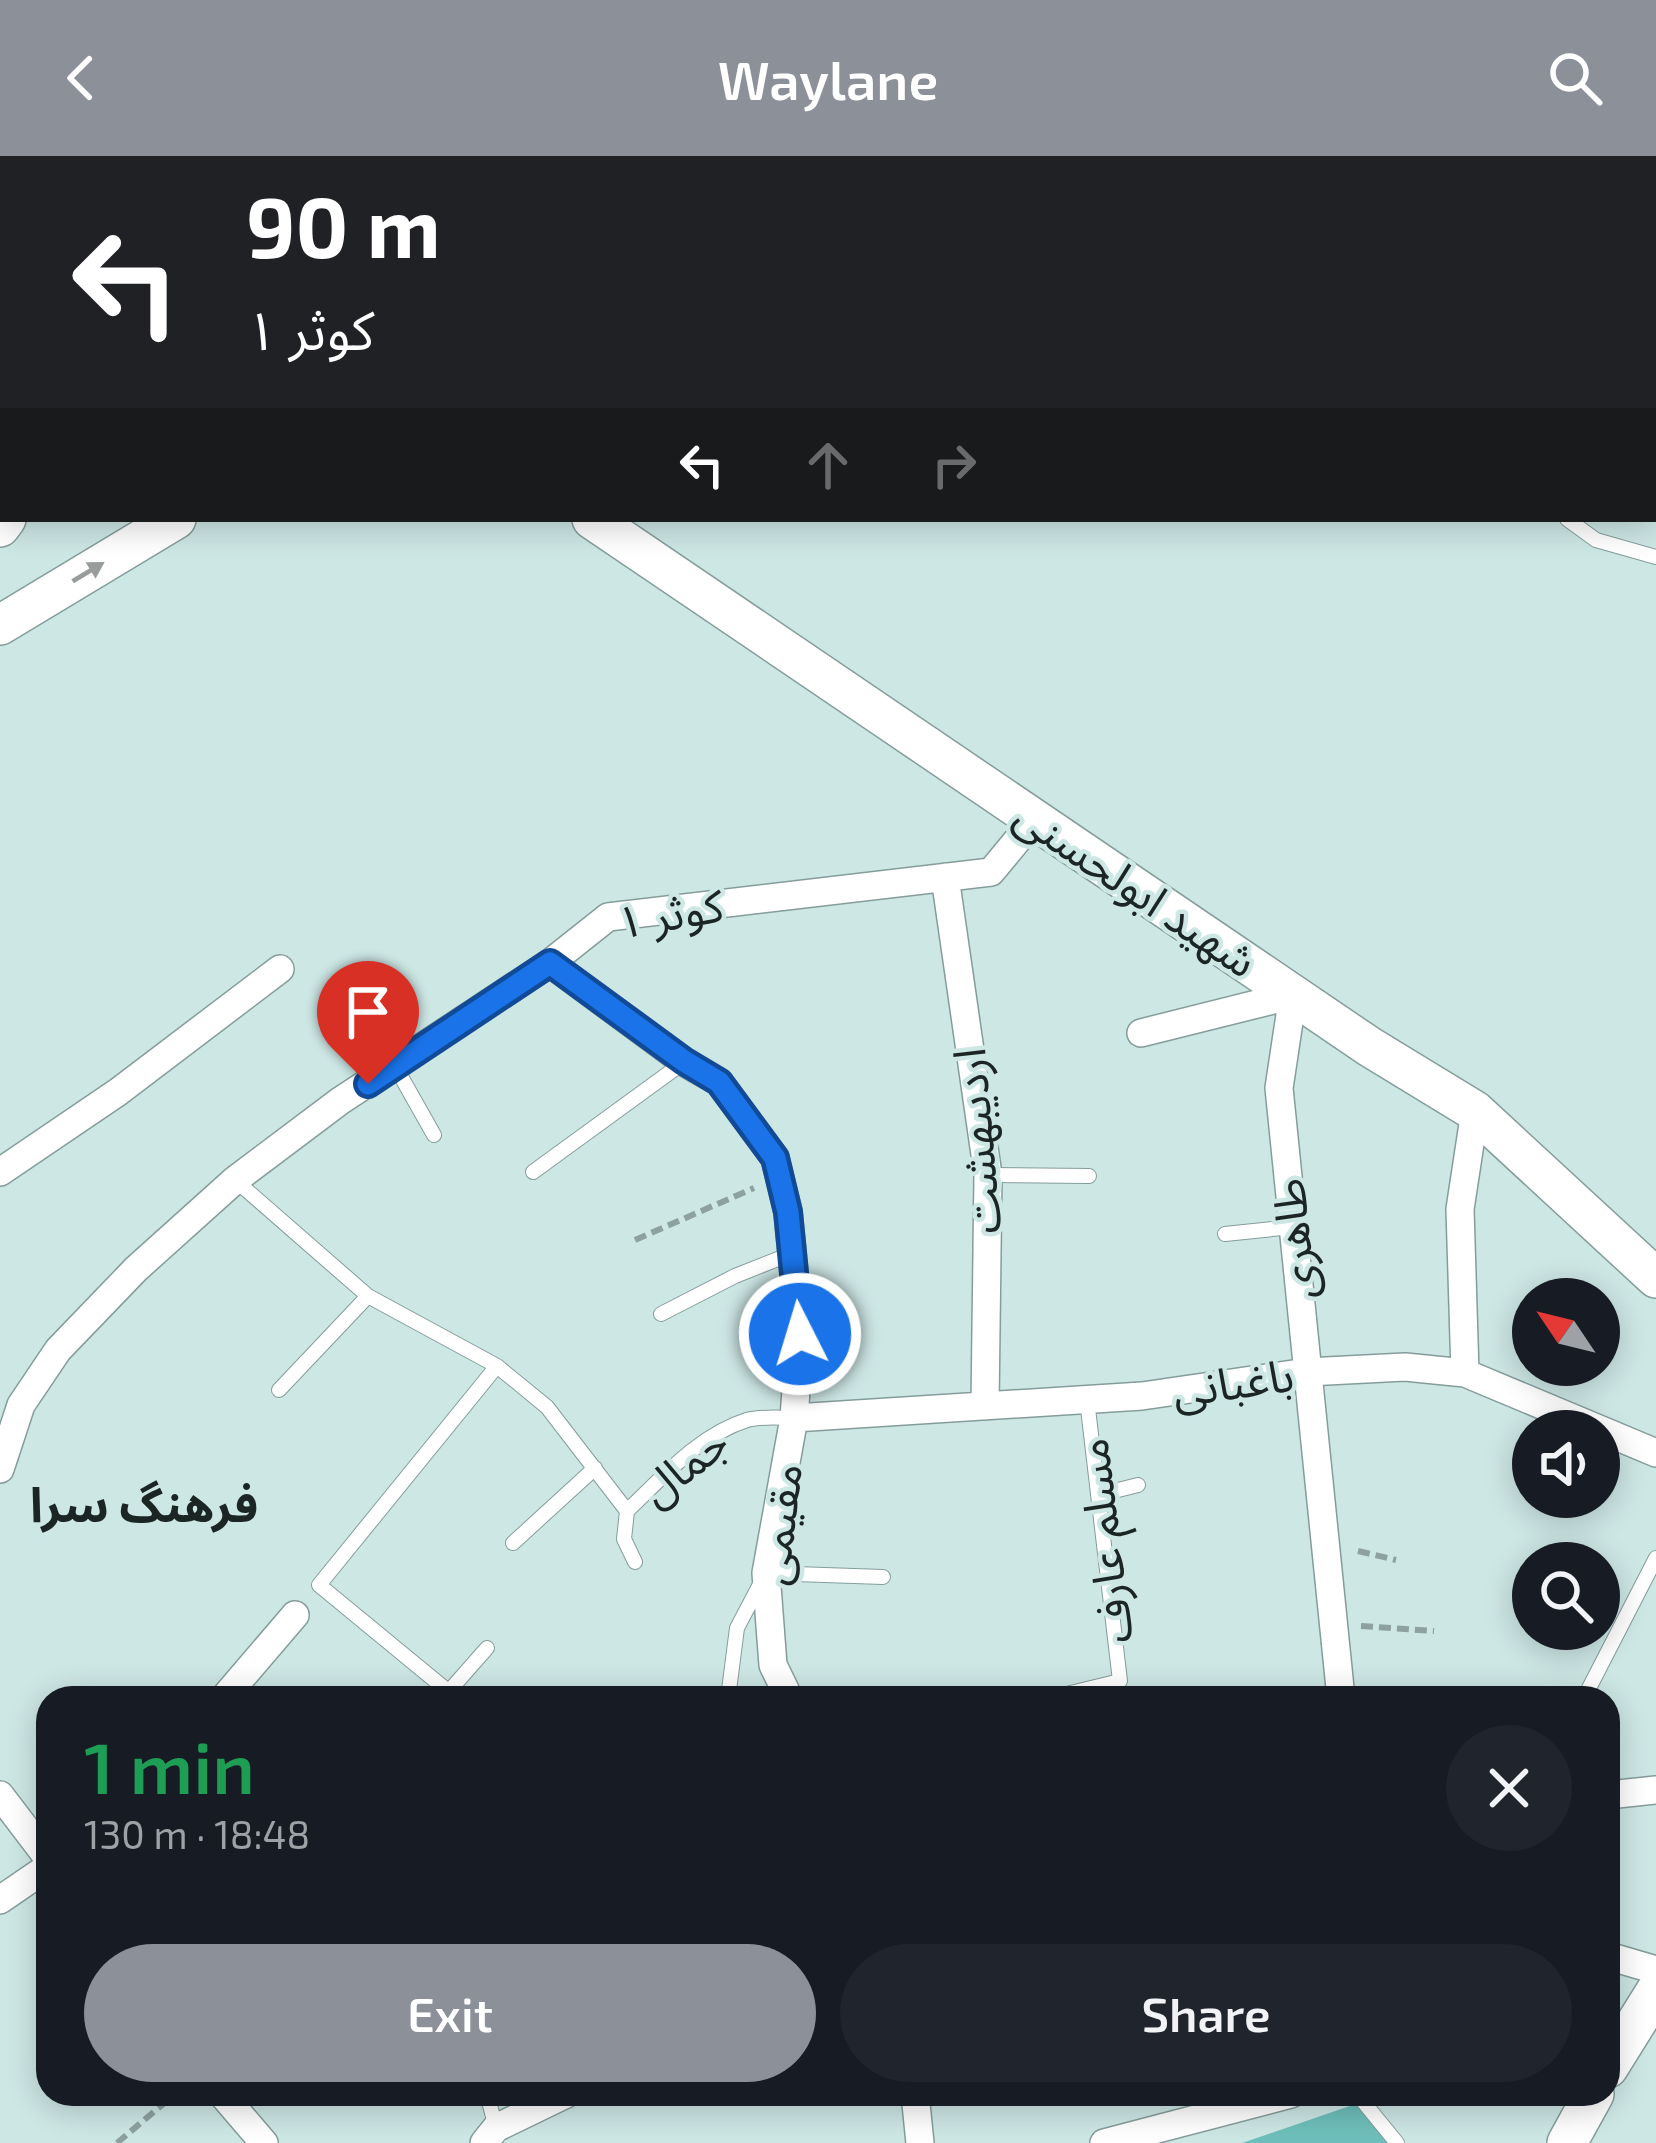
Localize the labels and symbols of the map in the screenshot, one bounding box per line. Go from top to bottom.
one-way arrow [71,562,105,583]
street label: شهید ابولحسنی [1005,786,1268,989]
street label: کوثر ۱ [612,876,728,950]
pin [317,961,419,1084]
street label: اردیبهشت [940,1046,1012,1236]
street label: طاهری [1259,1176,1327,1302]
position arrow [737,1271,863,1397]
north arrow [1512,1278,1620,1386]
street label: باغبانی [1169,1346,1297,1417]
street label: جمال [628,1413,739,1517]
street label: مسلم عارف [1063,1435,1150,1647]
street label: مقیمی [743,1460,812,1588]
district label: فرهنگ سرا [30,1474,258,1533]

